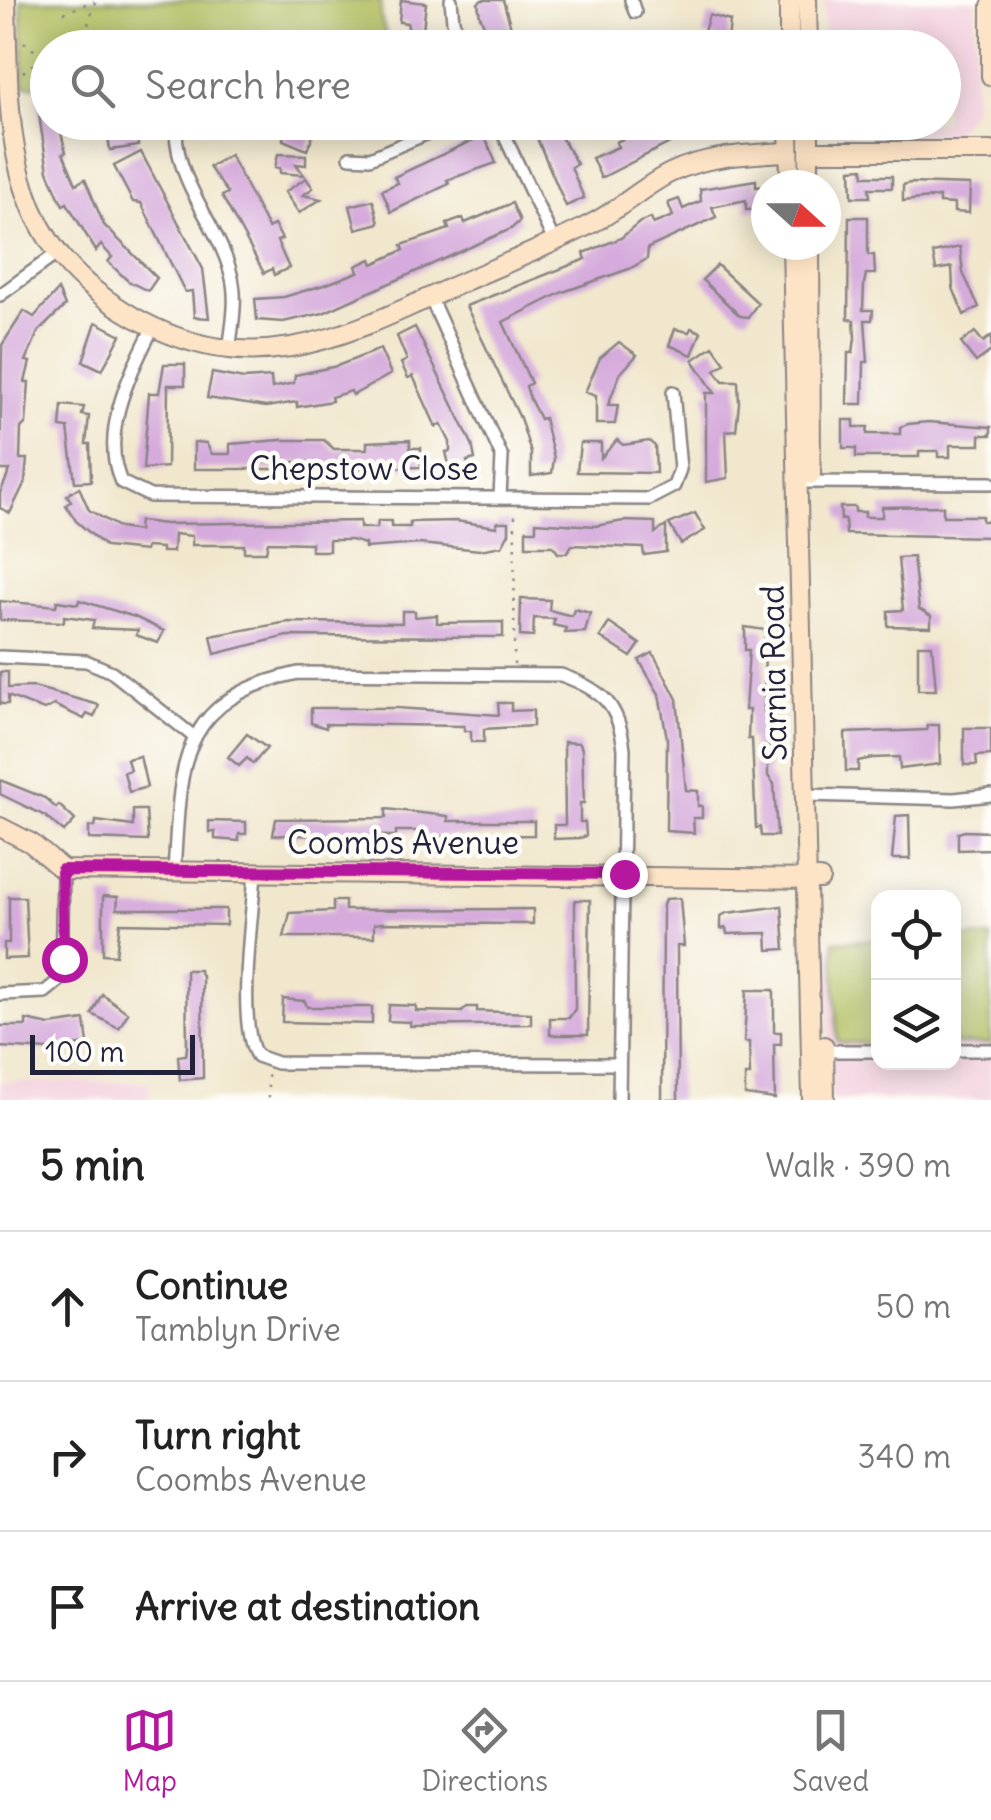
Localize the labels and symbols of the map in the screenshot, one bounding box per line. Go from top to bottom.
north arrow [751,170,841,260]
street label: Chepstow Close [249,448,479,489]
street label: Sarnia Road [751,585,796,761]
street label: Coombs Avenue [287,822,519,863]
route end [602,852,648,898]
route start [42,937,88,983]
scale bar [30,1030,195,1074]

